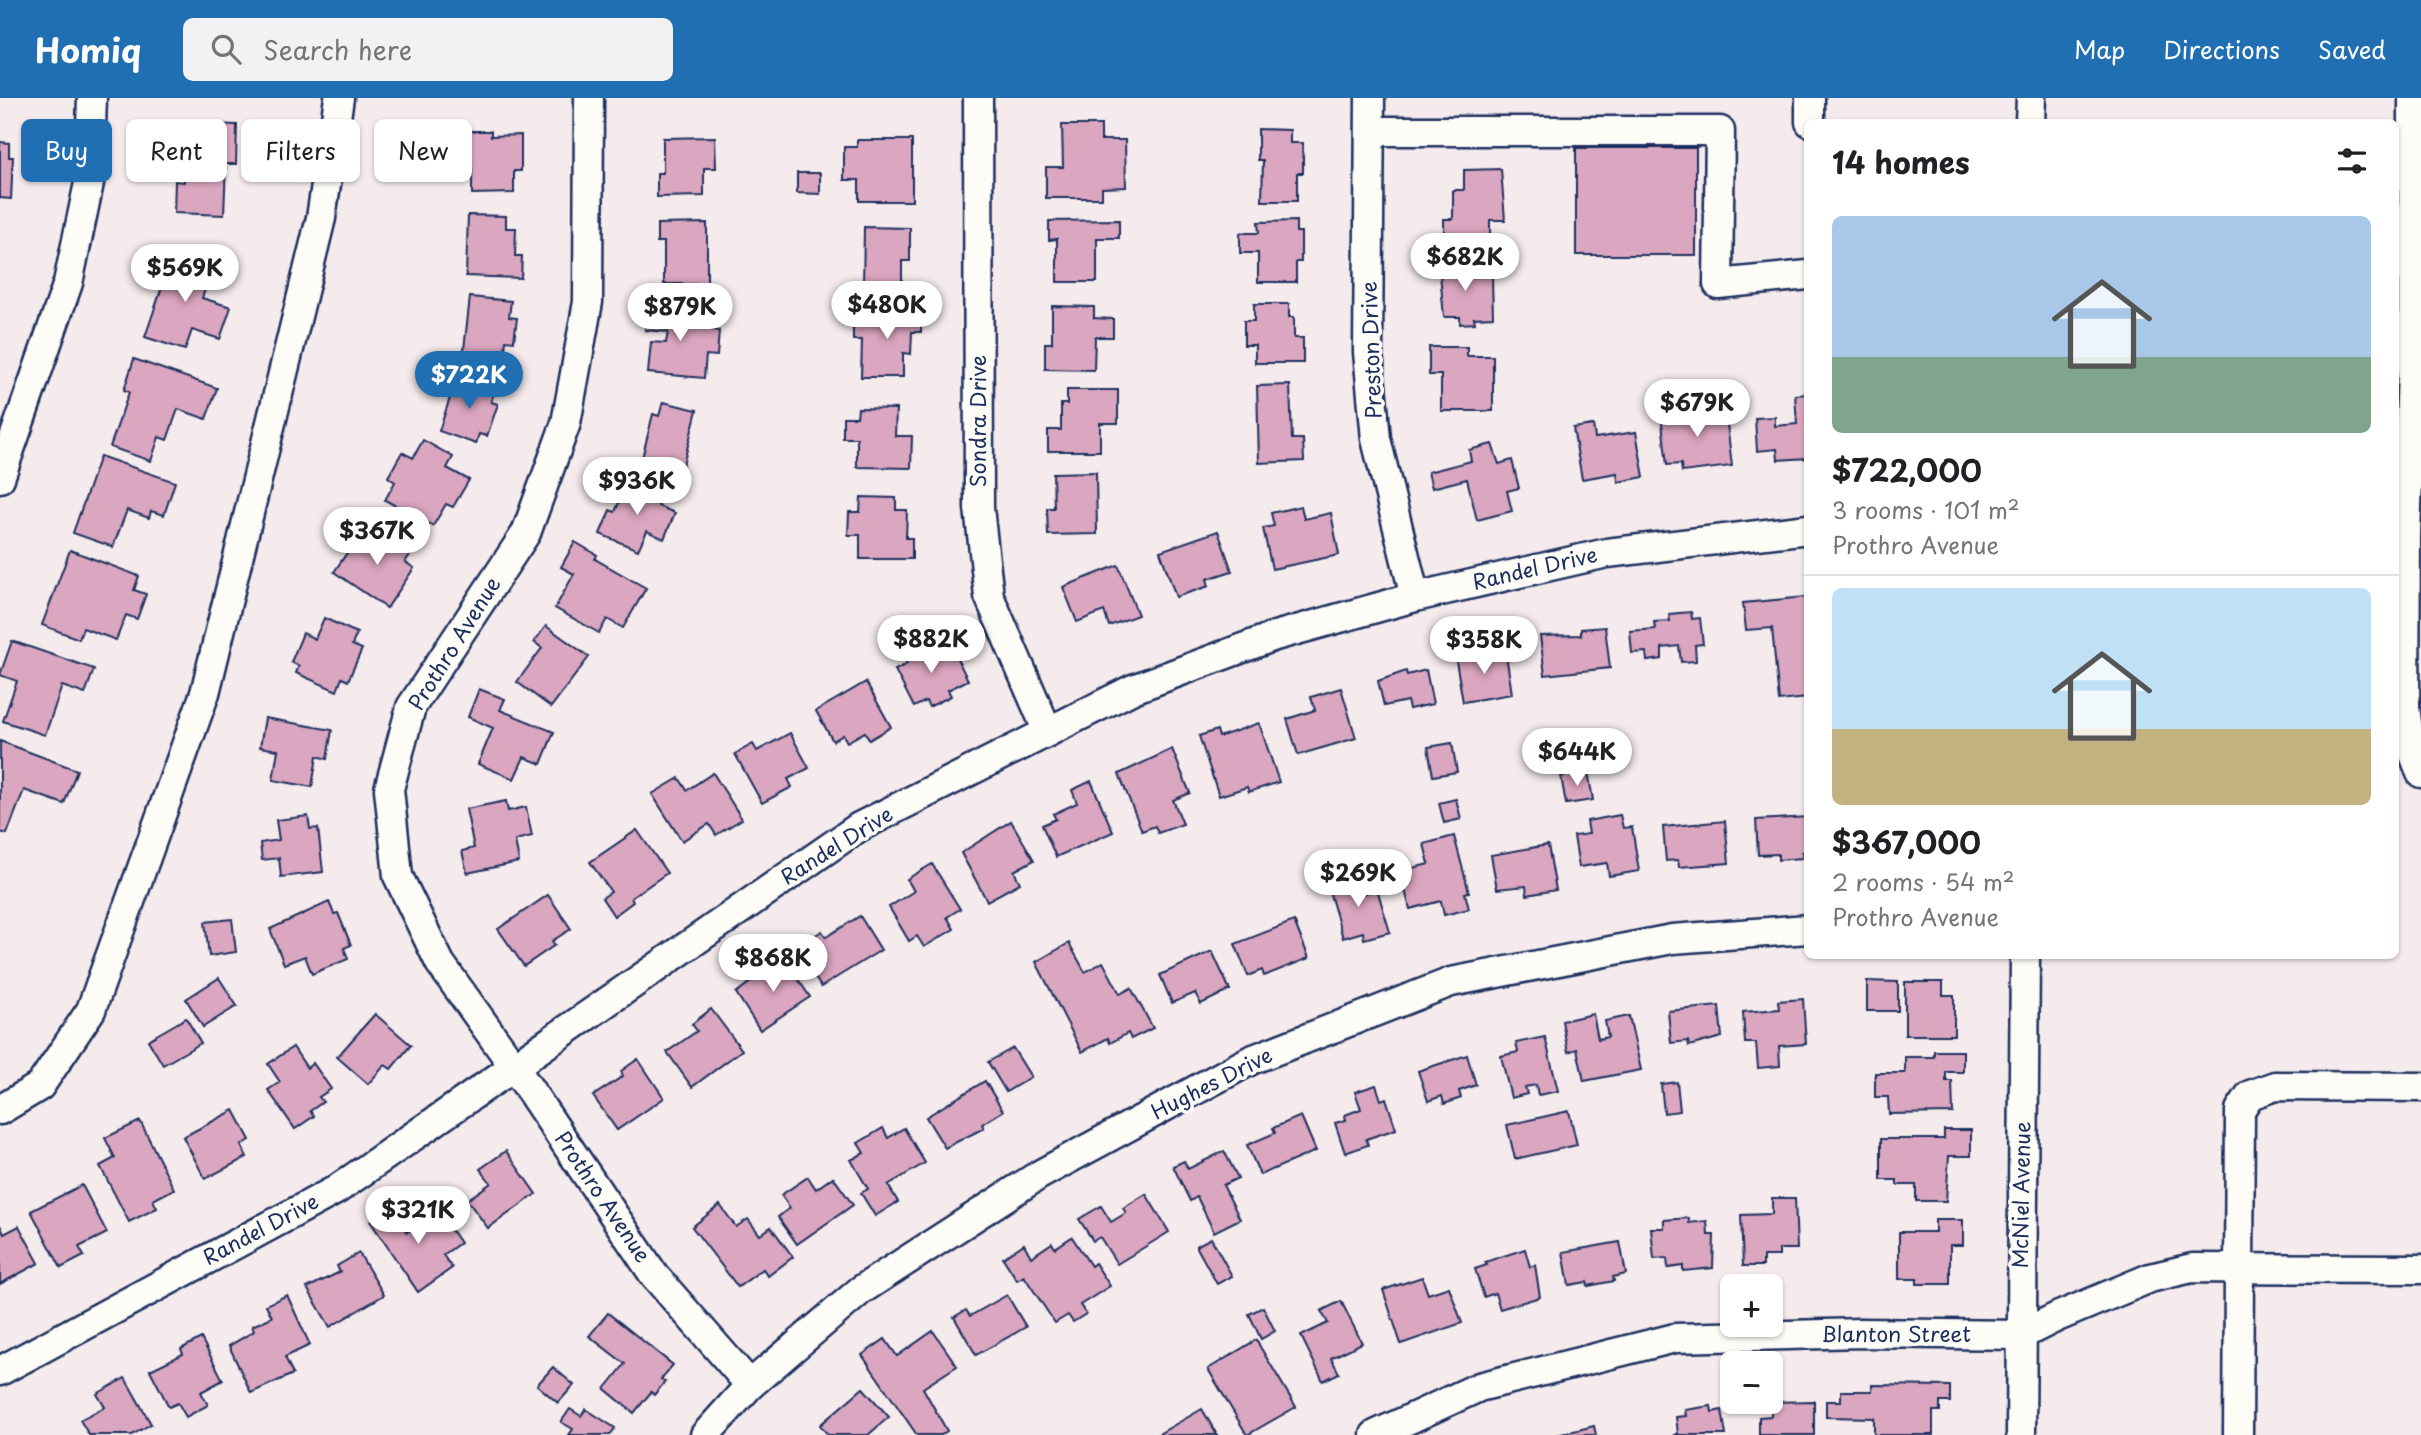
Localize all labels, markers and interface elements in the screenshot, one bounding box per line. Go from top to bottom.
search box [183,18,673,81]
text: Homiq [35,24,141,74]
icon: search [207,30,245,68]
text: Search here [263,30,412,69]
text: Map [2074,31,2125,67]
text: Directions [2163,31,2280,67]
text: Saved [2318,31,2386,67]
chip: Buy [21,119,112,182]
chip: Rent [126,119,227,182]
chip: Filters [241,119,360,182]
chip: New [374,119,472,182]
text: 14 homes [1832,139,1970,184]
icon: filters [2333,142,2371,180]
pin: $682K [1416,234,1514,293]
text: $682K [1426,238,1504,273]
pin: $569K [136,244,234,304]
text: $569K [147,249,223,284]
icon: home [2039,261,2165,387]
street label: Preston Drive [1352,281,1388,419]
pin: $480K [838,282,936,341]
pin: $879K [631,284,729,343]
text: $480K [847,286,927,321]
text: $879K [644,288,716,323]
pin: $722K [420,352,518,411]
street label: Sondra Drive [961,355,993,487]
text: $722K [431,356,507,391]
pin: $679K [1648,380,1746,439]
text: $679K [1660,384,1734,419]
text: $722,000 [1832,447,1982,492]
pin: $936K [588,458,686,517]
text: $936K [599,462,675,497]
text: 3 rooms · 101 m² [1832,492,2020,527]
pin: $367K [328,508,426,567]
text: $367K [339,512,415,547]
text: Prothro Avenue [1832,527,1999,562]
street label: Randel Drive [1469,537,1600,597]
street label: Prothro Avenue [399,570,507,716]
pin: $882K [882,616,980,675]
pin: $358K [1435,616,1533,676]
text: $882K [893,620,969,655]
text: $358K [1446,621,1522,656]
icon: home [2039,633,2165,759]
pin: $644K [1528,728,1626,788]
text: $644K [1538,733,1616,768]
street label: Randel Drive [774,797,898,892]
text: $367,000 [1832,819,1981,864]
pin: $269K [1309,850,1407,909]
text: $269K [1320,854,1396,889]
text: 2 rooms · 54 m² [1832,864,2015,899]
text: Prothro Avenue [1832,899,1999,934]
pin: $868K [724,934,822,994]
text: $868K [735,939,811,974]
street label: Hughes Drive [1145,1038,1277,1127]
street label: McNiel Avenue [2003,1121,2037,1269]
street label: Prothro Avenue [548,1124,660,1268]
street label: Randel Drive [196,1184,324,1272]
pin: $321K [369,1186,467,1246]
text: $321K [381,1191,455,1226]
map controls [1720,1274,1783,1414]
button: + [1720,1274,1783,1337]
street label: Blanton Street [1821,1317,1971,1349]
button: − [1720,1351,1783,1414]

